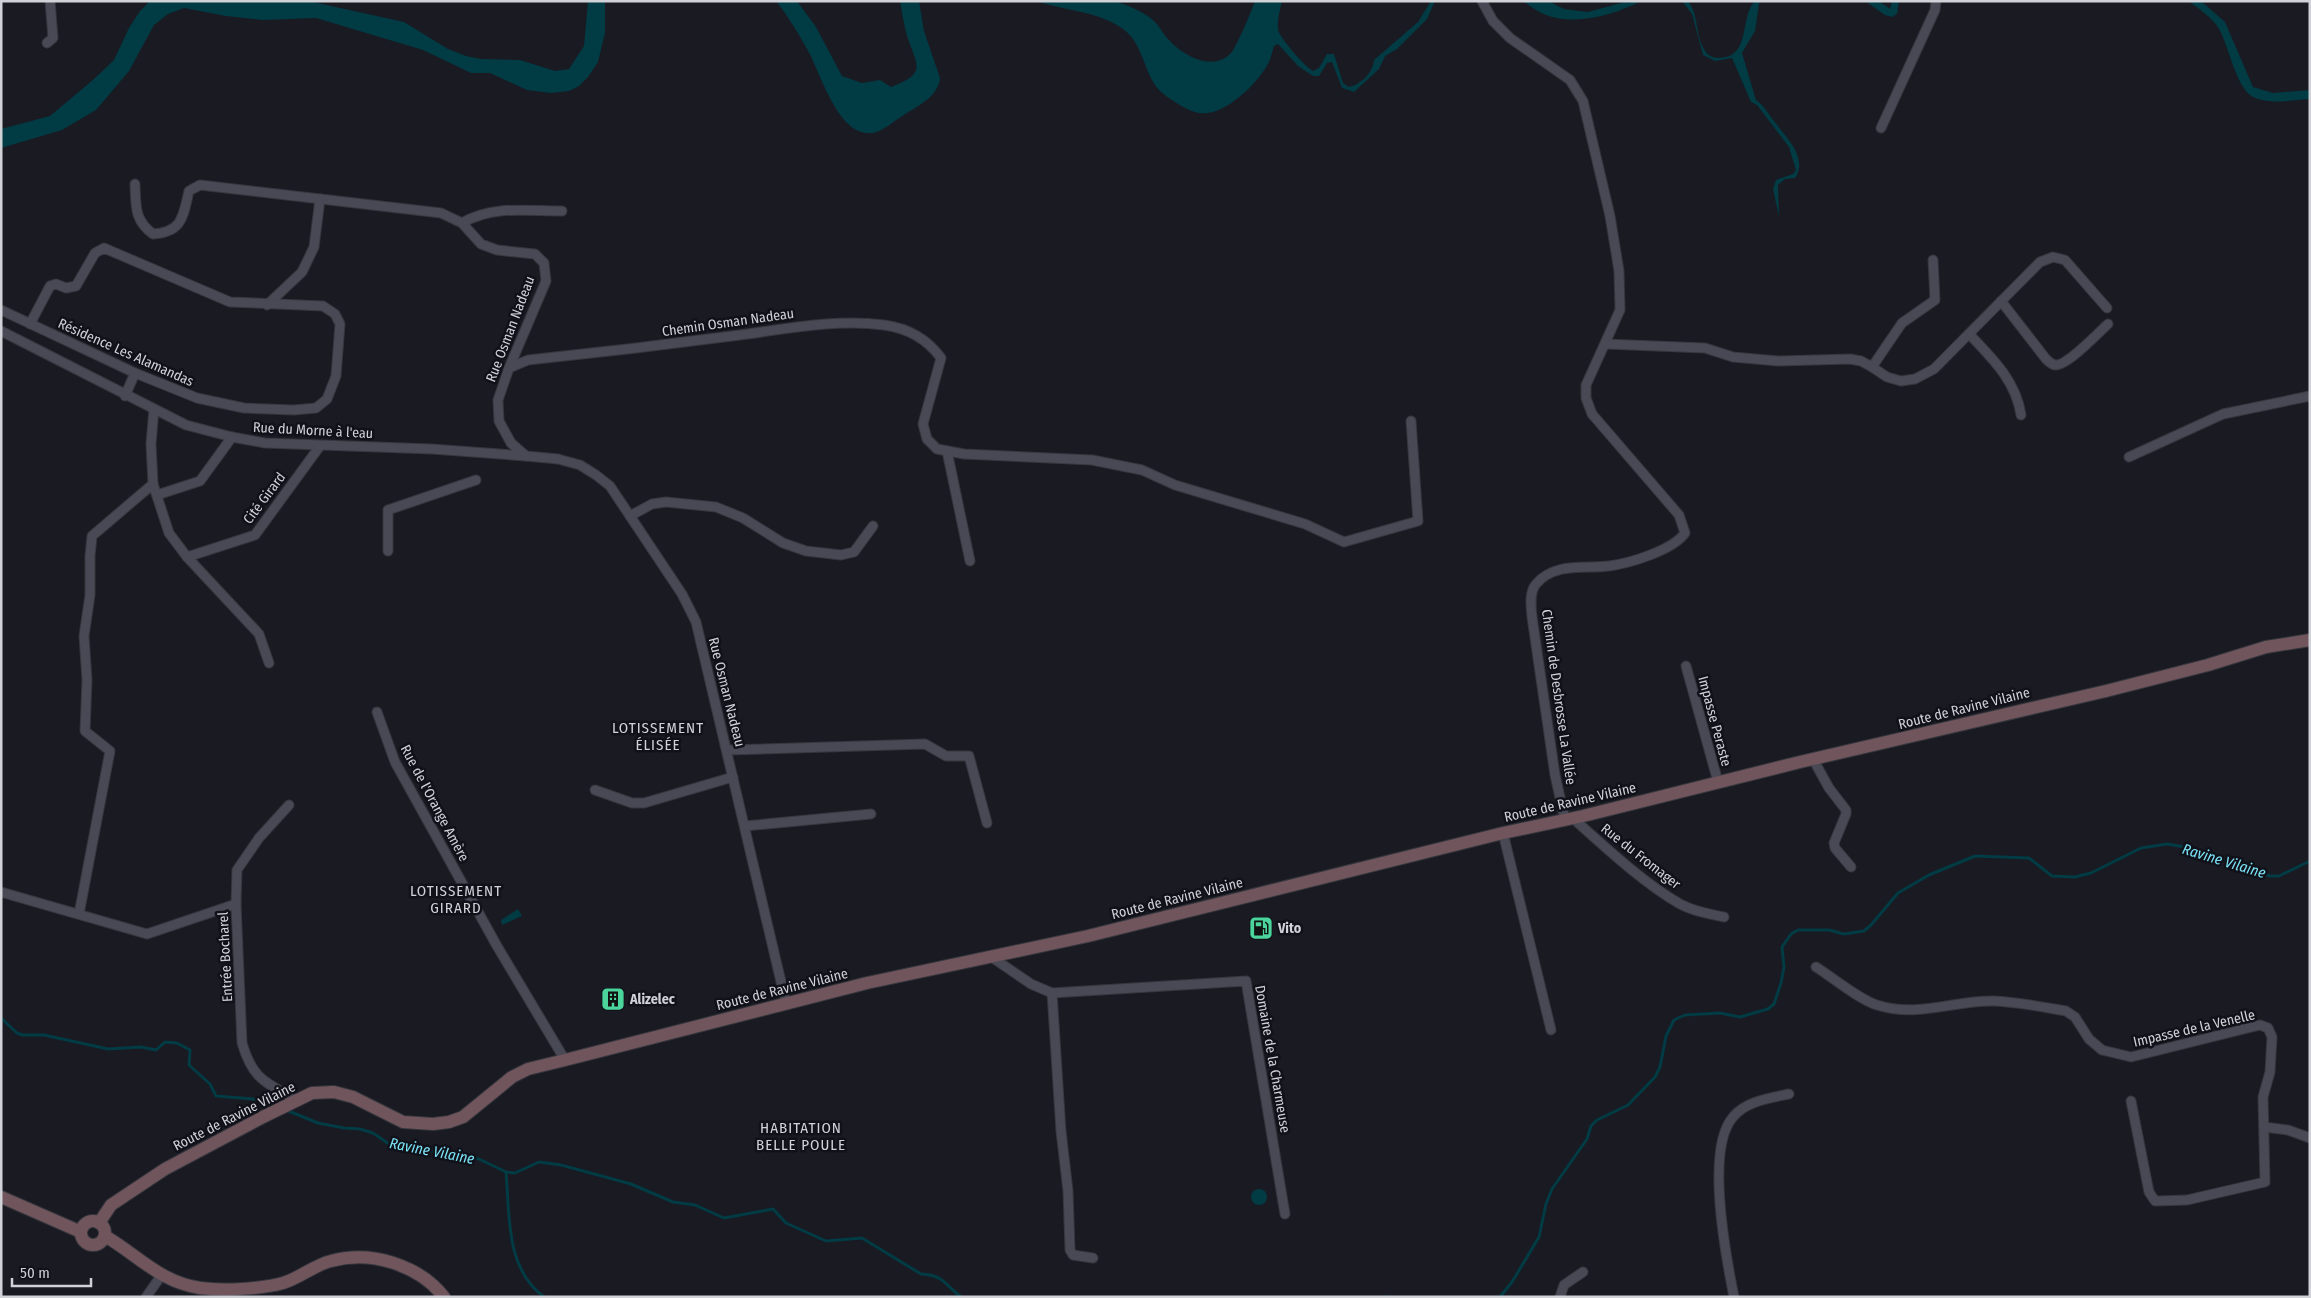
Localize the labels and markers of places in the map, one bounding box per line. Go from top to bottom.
fuel station icon: Vito [1248,915,1274,941]
place label: Vito [1277,920,1302,937]
building icon: Alizelec [600,986,626,1012]
place label: Alizelec [629,991,676,1008]

